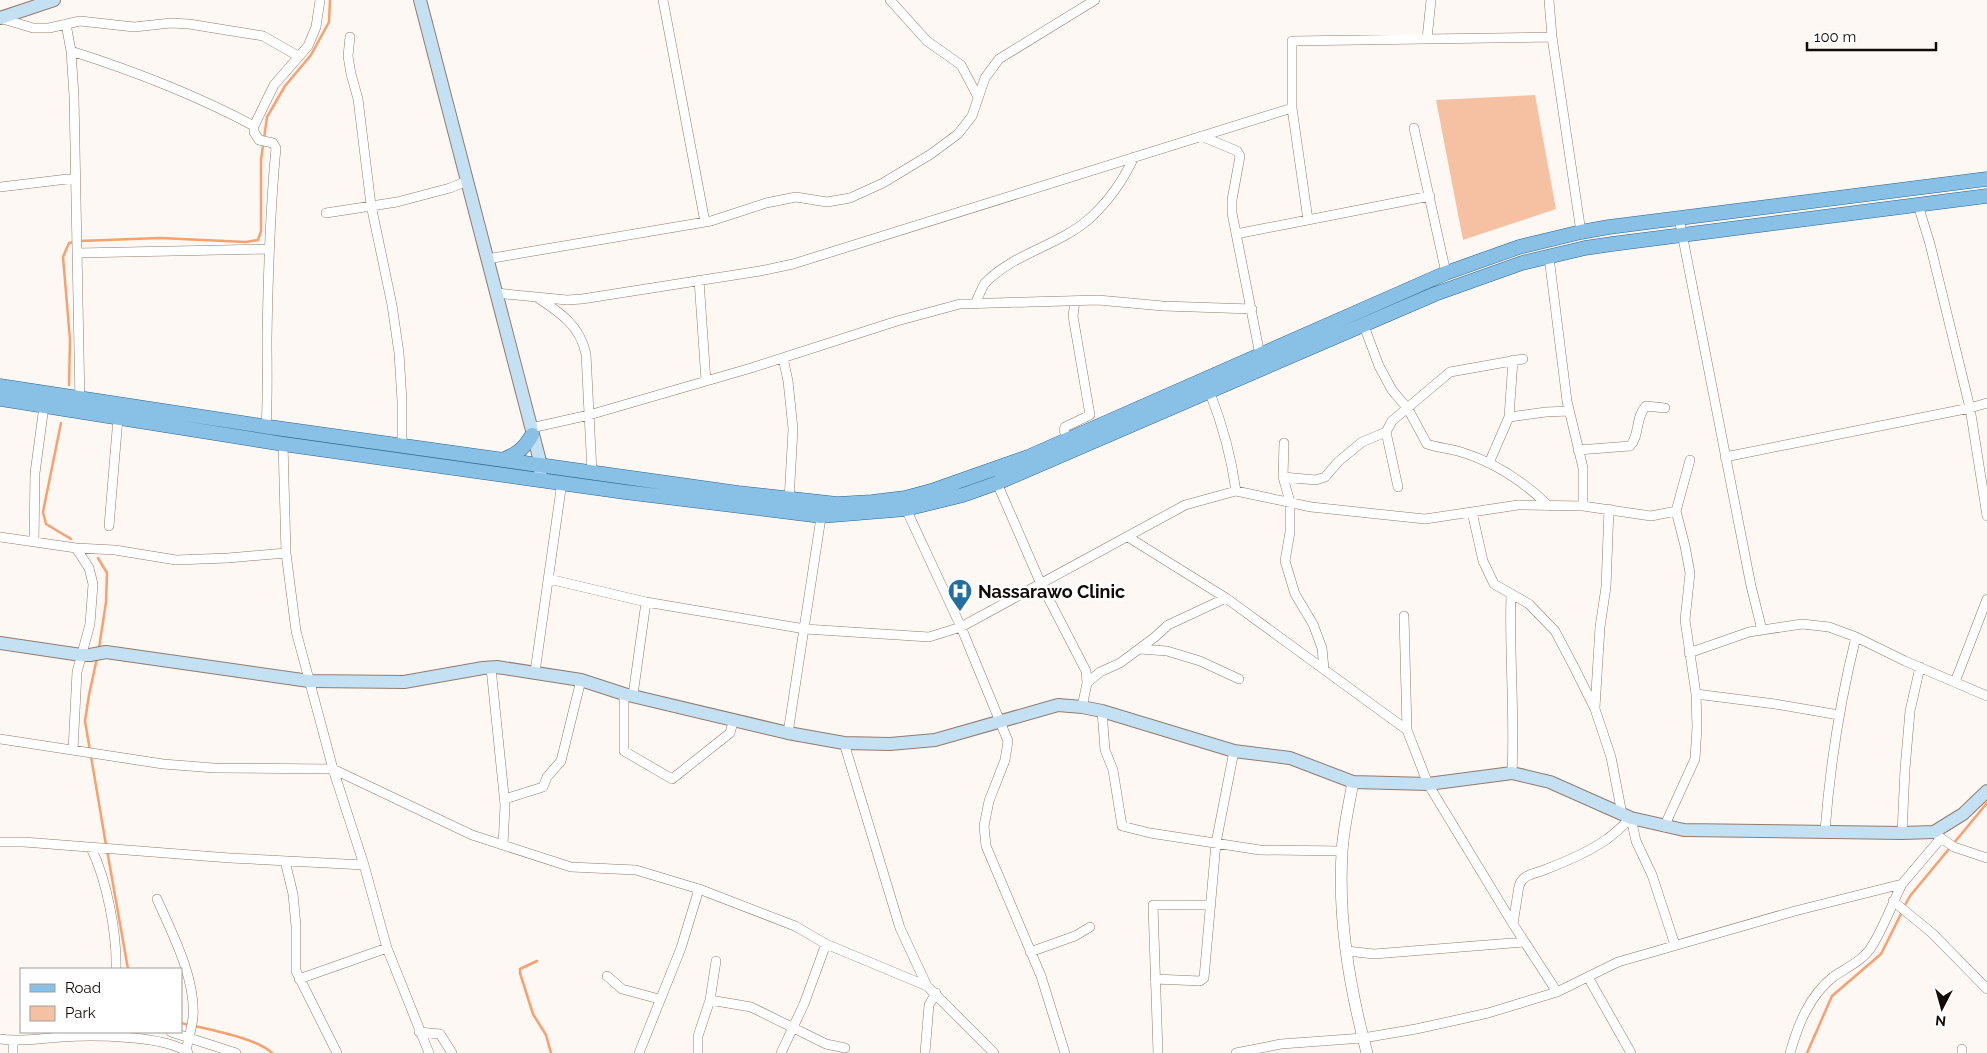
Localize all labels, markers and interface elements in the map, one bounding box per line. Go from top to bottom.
scale bar [1807,20,1936,52]
text: 100 m [1814,28,1856,46]
hospital icon: Nassarawo Clinic [947,578,973,612]
place label: Nassarawo Clinic [978,581,1125,602]
legend [20,968,182,1033]
text: Road [65,979,101,997]
north arrow [1917,983,1967,1033]
text: Park [65,1004,96,1022]
text: N [1934,1012,1947,1029]

